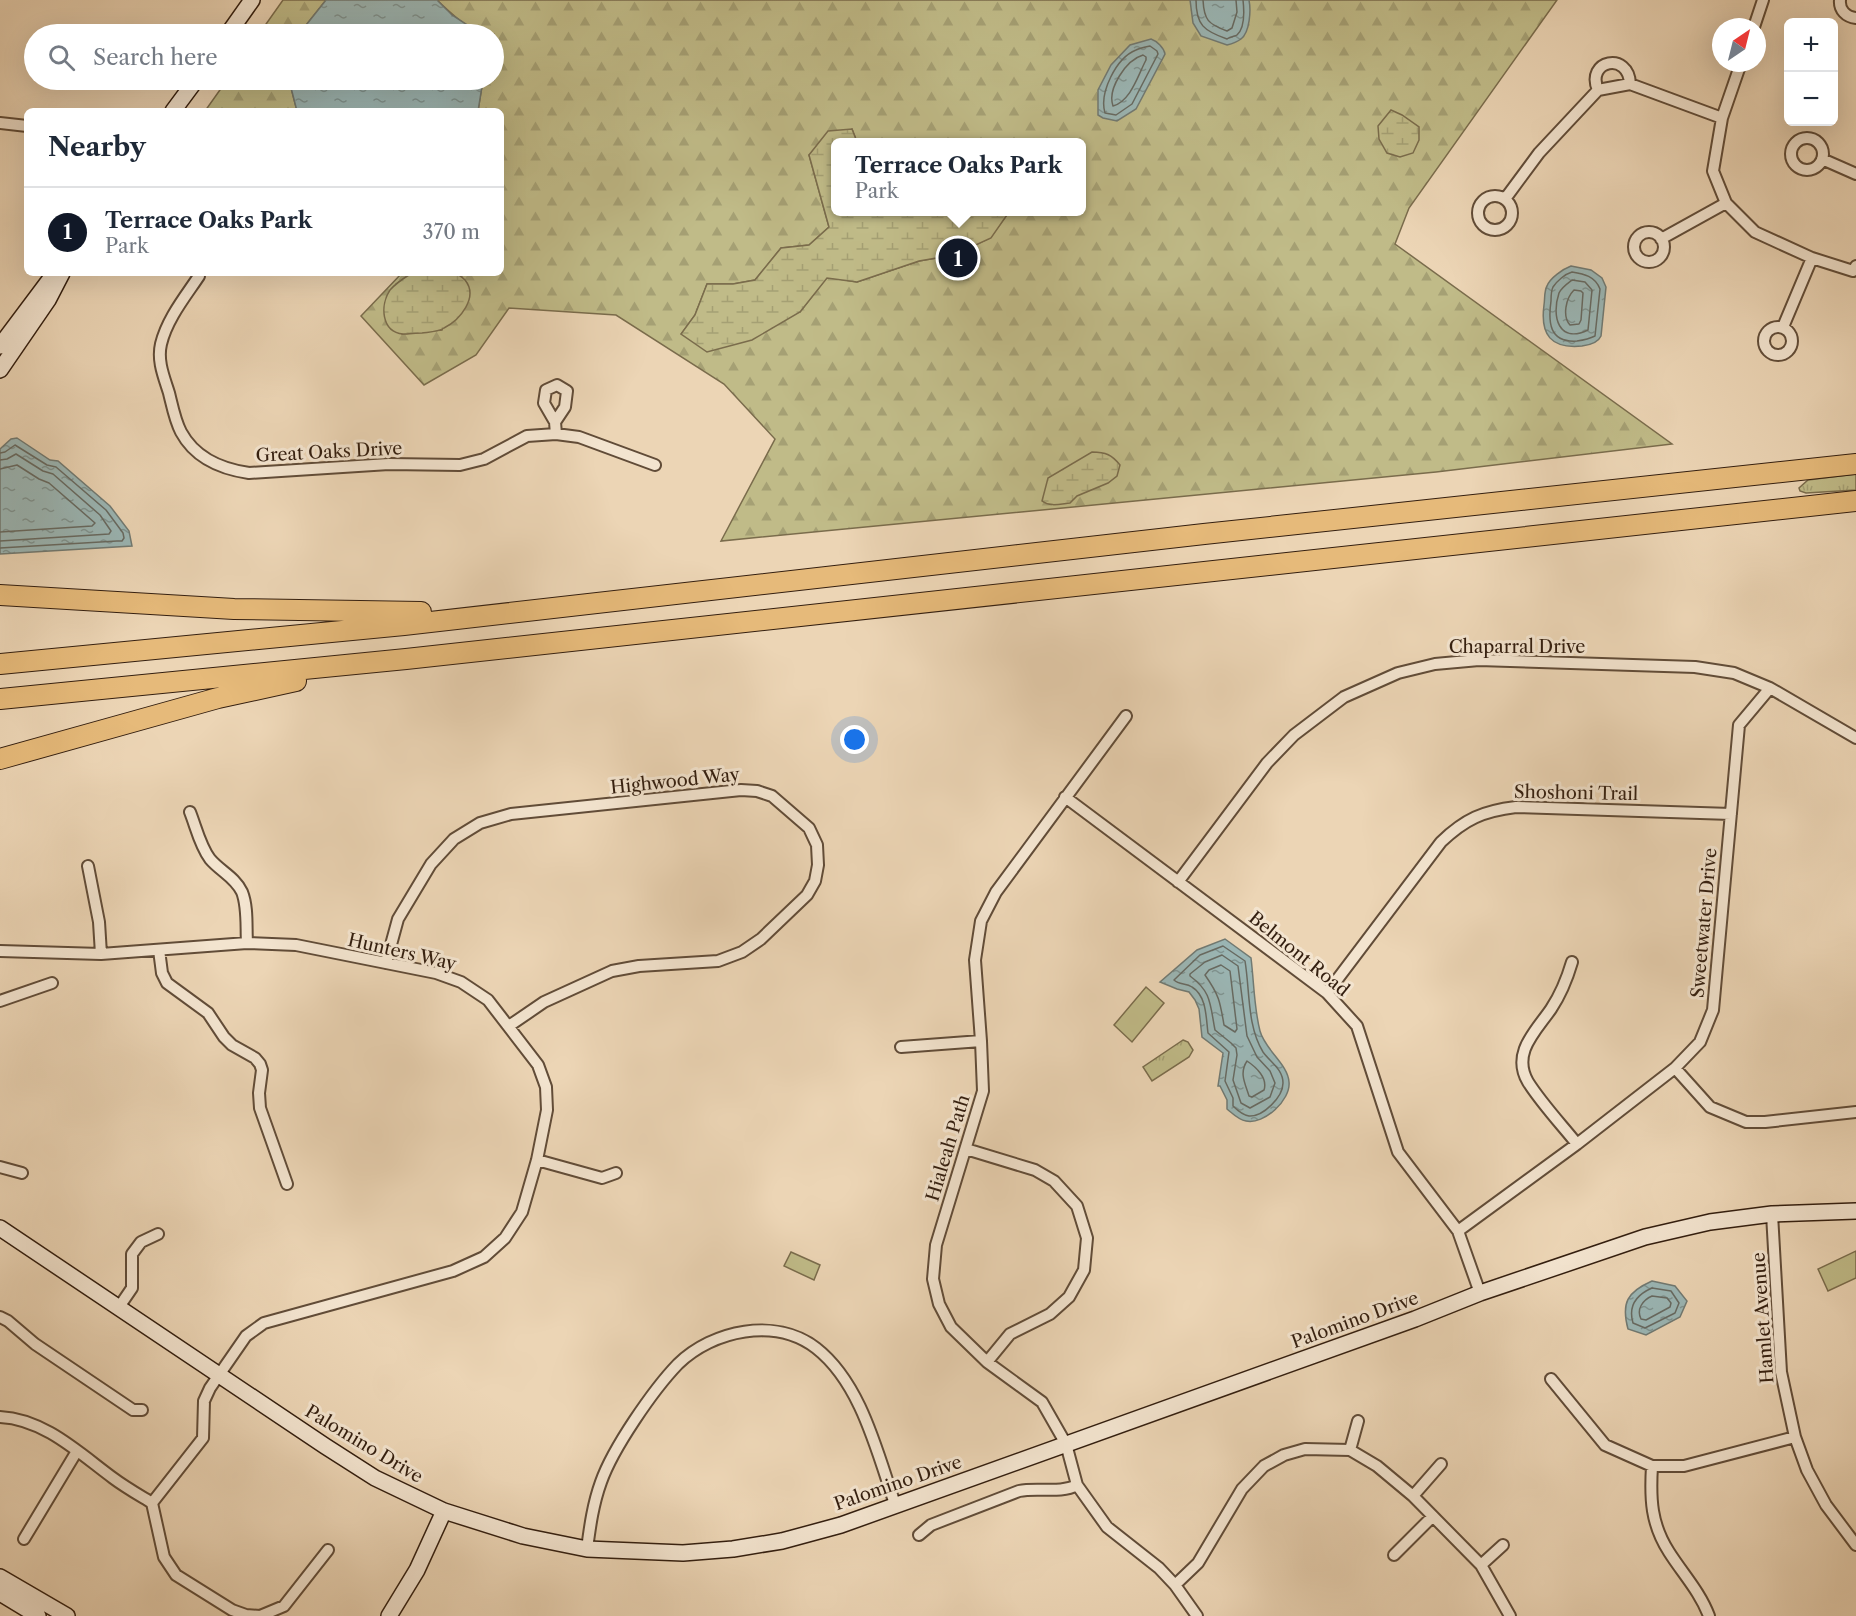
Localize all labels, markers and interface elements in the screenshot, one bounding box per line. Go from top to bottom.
north arrow [1712,18,1766,72]
map controls [1784,18,1838,126]
button: + [1784,18,1838,72]
search box [24,24,504,90]
icon: search [45,41,78,74]
text: Search here [93,44,218,71]
button: − [1784,72,1838,126]
text: Nearby [48,131,146,163]
popup [831,138,1086,216]
text: Terrace Oaks Park [855,152,1062,179]
text: Park [855,179,898,203]
text: Terrace Oaks Park [105,207,312,234]
text: 1 [63,220,72,244]
text: 370 m [423,220,480,244]
text: Park [105,234,148,258]
pin: 1 [938,236,978,280]
street label: Great Oaks Drive [255,437,403,467]
street label: Chaparral Drive [1449,636,1585,658]
your location [840,725,869,754]
street label: Highwood Way [609,763,742,799]
street label: Shoshoni Trail [1514,781,1638,805]
street label: Sweetwater Drive [1686,847,1722,999]
street label: Belmont Road [1244,907,1354,1001]
street label: Hunters Way [346,929,459,975]
street label: Hialeah Path [921,1092,975,1204]
street label: Hamlet Avenue [1747,1252,1779,1384]
street label: Palomino Drive [1288,1287,1422,1353]
street label: Palomino Drive [301,1400,427,1488]
street label: Palomino Drive [831,1451,965,1515]

